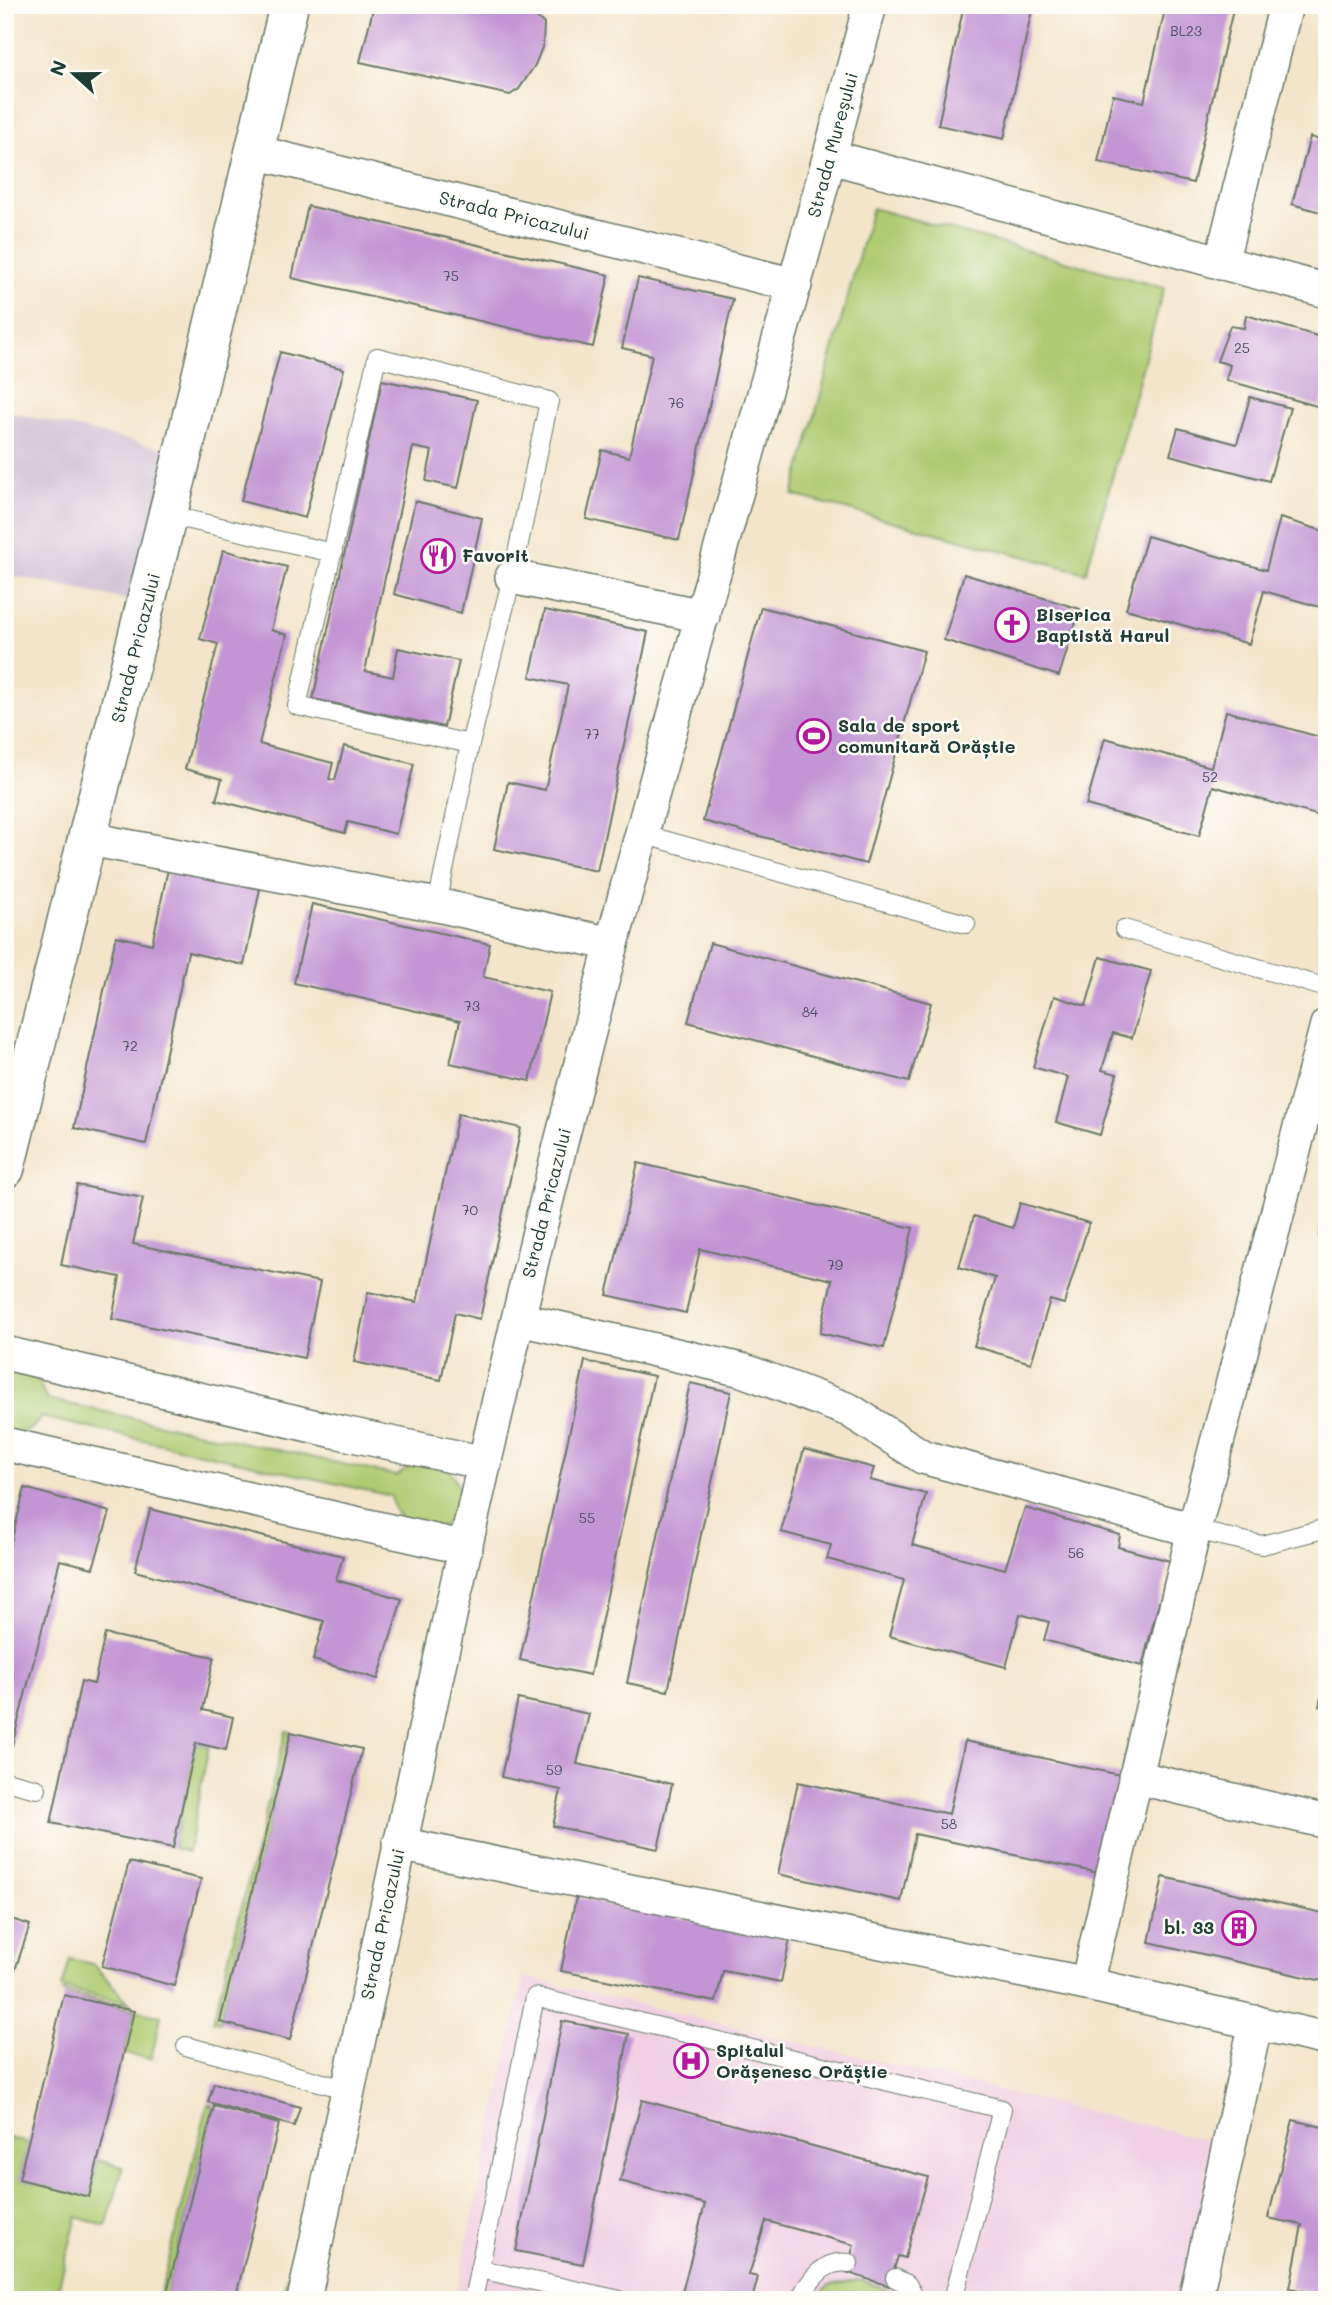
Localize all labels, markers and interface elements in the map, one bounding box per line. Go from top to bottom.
house number: BL23 [1170,21,1202,40]
north arrow [38,38,108,108]
text: N [43,57,72,79]
street label: Strada Mureșului [801,69,863,220]
street label: Strada Pricazului [437,185,592,245]
house number: 75 [443,266,459,285]
house number: 25 [1234,338,1250,357]
house number: 76 [668,393,684,412]
restaurant icon: Favorit [419,537,457,575]
place label: Favorit [462,543,529,567]
street label: Strada Pricazului [105,570,165,725]
place label: Biserica Baptistă Harul [1036,602,1169,647]
church icon: Biserica Baptistă Harul [993,606,1031,644]
place label: Sala de sport comunitară Orăștie [838,713,1016,759]
sports icon: Sala de sport comunitară Orăștie [795,717,833,755]
house number: 77 [584,724,600,743]
house number: 52 [1202,767,1218,786]
house number: 73 [464,996,480,1015]
house number: 84 [802,1002,819,1021]
house number: 72 [122,1036,138,1055]
street label: Strada Pricazului [516,1125,576,1280]
house number: 70 [462,1200,479,1219]
house number: 79 [827,1255,843,1274]
house number: 55 [579,1508,595,1527]
house number: 56 [1068,1543,1084,1562]
house number: 59 [546,1760,562,1779]
house number: 58 [941,1814,957,1833]
street label: Strada Pricazului [354,1846,410,2001]
building icon: bl. 33 [1220,1909,1258,1947]
place label: bl. 33 [1164,1915,1214,1939]
place label: Spitalul Orășenesc Orăștie [716,2038,888,2084]
hospital icon: Spitalul Orășenesc Orăștie [672,2042,710,2080]

